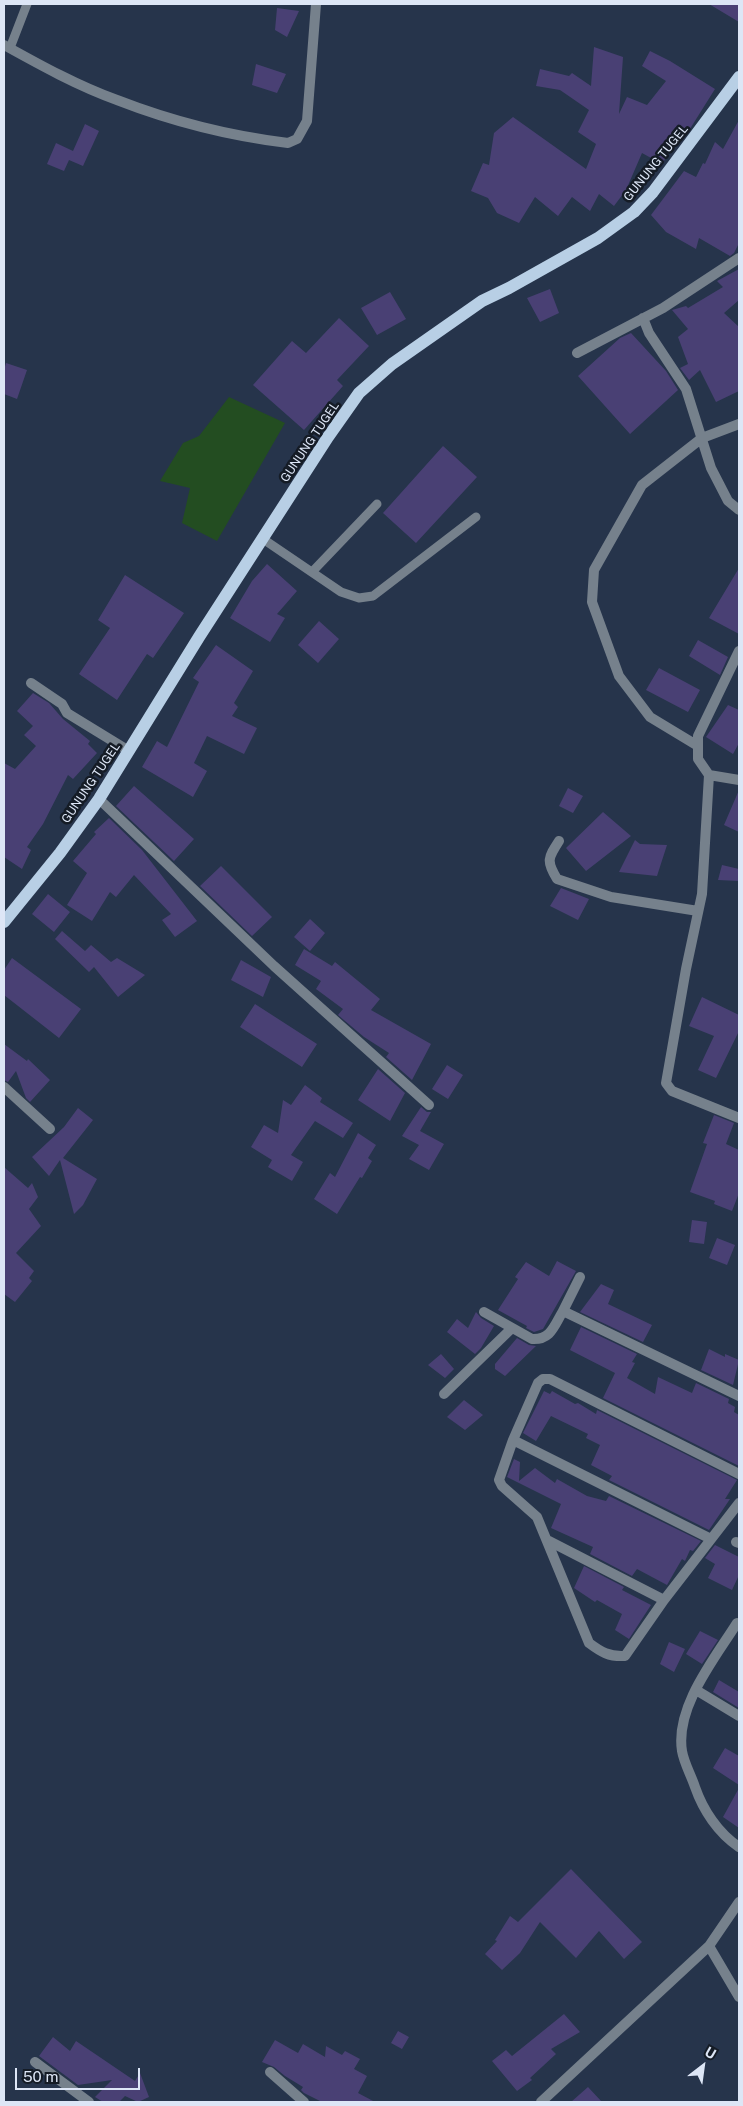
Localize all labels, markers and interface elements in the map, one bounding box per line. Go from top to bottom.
street label: GUNUNG TUGEL [621,122,691,204]
street label: GUNUNG TUGEL [278,399,342,485]
street label: GUNUNG TUGEL [59,740,123,826]
north arrow [678,2041,728,2091]
text: U [702,2044,719,2062]
scale bar [18,2058,142,2090]
text: 50 m [23,2068,58,2085]

